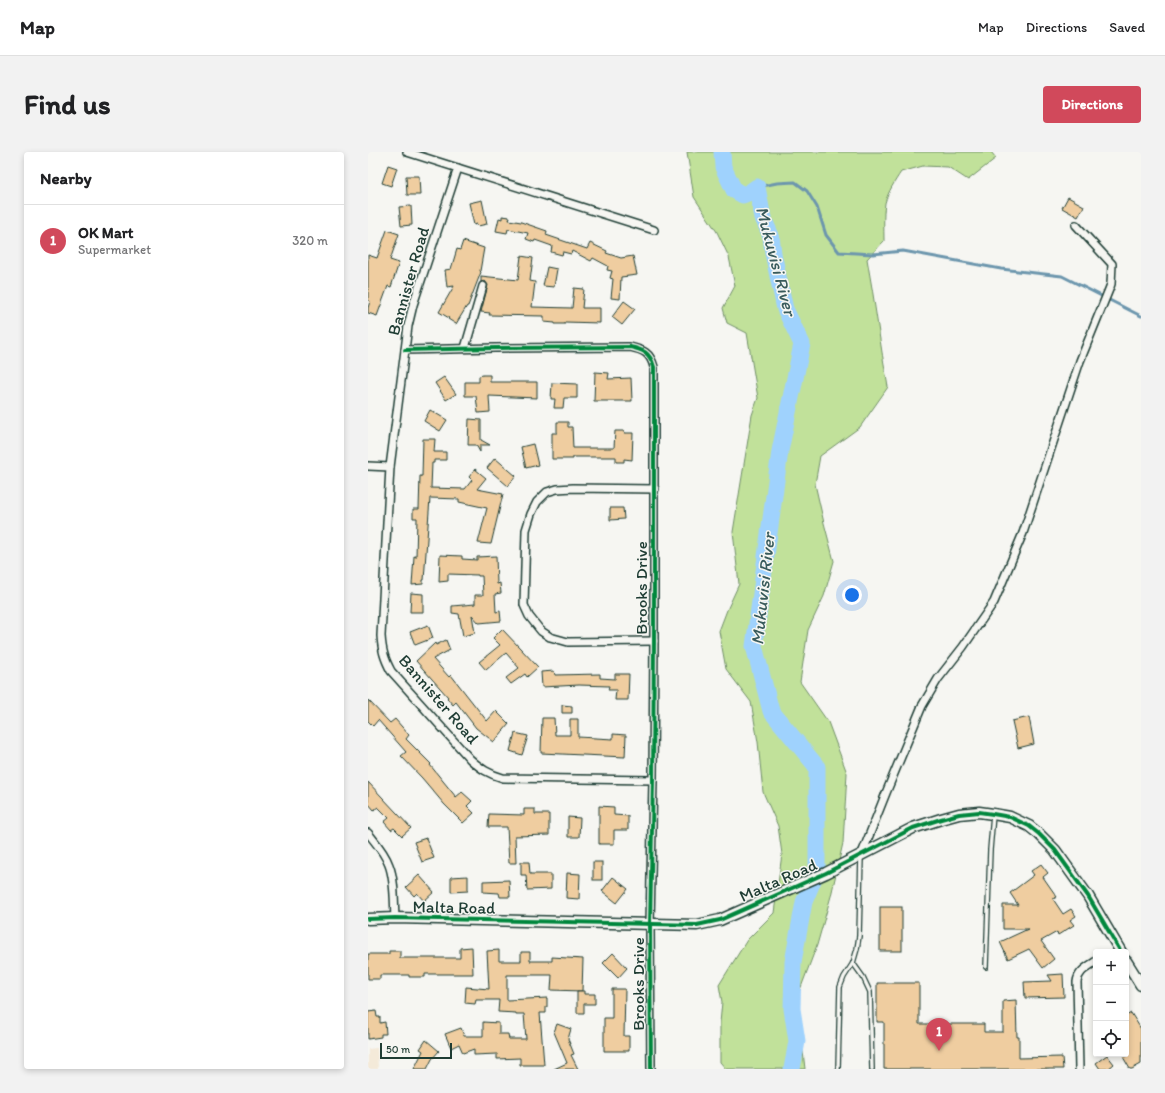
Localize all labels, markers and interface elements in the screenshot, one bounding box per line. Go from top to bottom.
text: Map [20,16,55,39]
text: Map [978,19,1004,36]
text: Directions [1026,19,1087,36]
text: Saved [1109,19,1145,36]
button: Directions [1043,86,1141,123]
text: Find us [24,87,111,121]
text: Nearby [40,168,92,188]
water label: Mukuvisi River [751,204,802,320]
text: OK Mart [78,224,133,242]
street label: Bannister Road [383,224,433,337]
text: 1 [50,233,56,248]
text: 320 m [292,233,328,248]
text: Supermarket [78,242,151,257]
water label: Mukuvisi River [746,530,780,646]
street label: Brooks Drive [631,541,651,635]
your location [842,585,862,605]
street label: Bannister Road [395,650,484,748]
street label: Malta Road [736,854,821,906]
street label: Malta Road [412,896,496,918]
street label: Brooks Drive [628,937,648,1031]
map controls [1093,949,1129,1057]
button: + [1093,949,1129,985]
button: − [1093,985,1129,1021]
pin: 1 [926,1018,952,1051]
button: locate [1093,1021,1129,1057]
scale bar [380,1041,452,1060]
text: 50 m [386,1043,410,1056]

